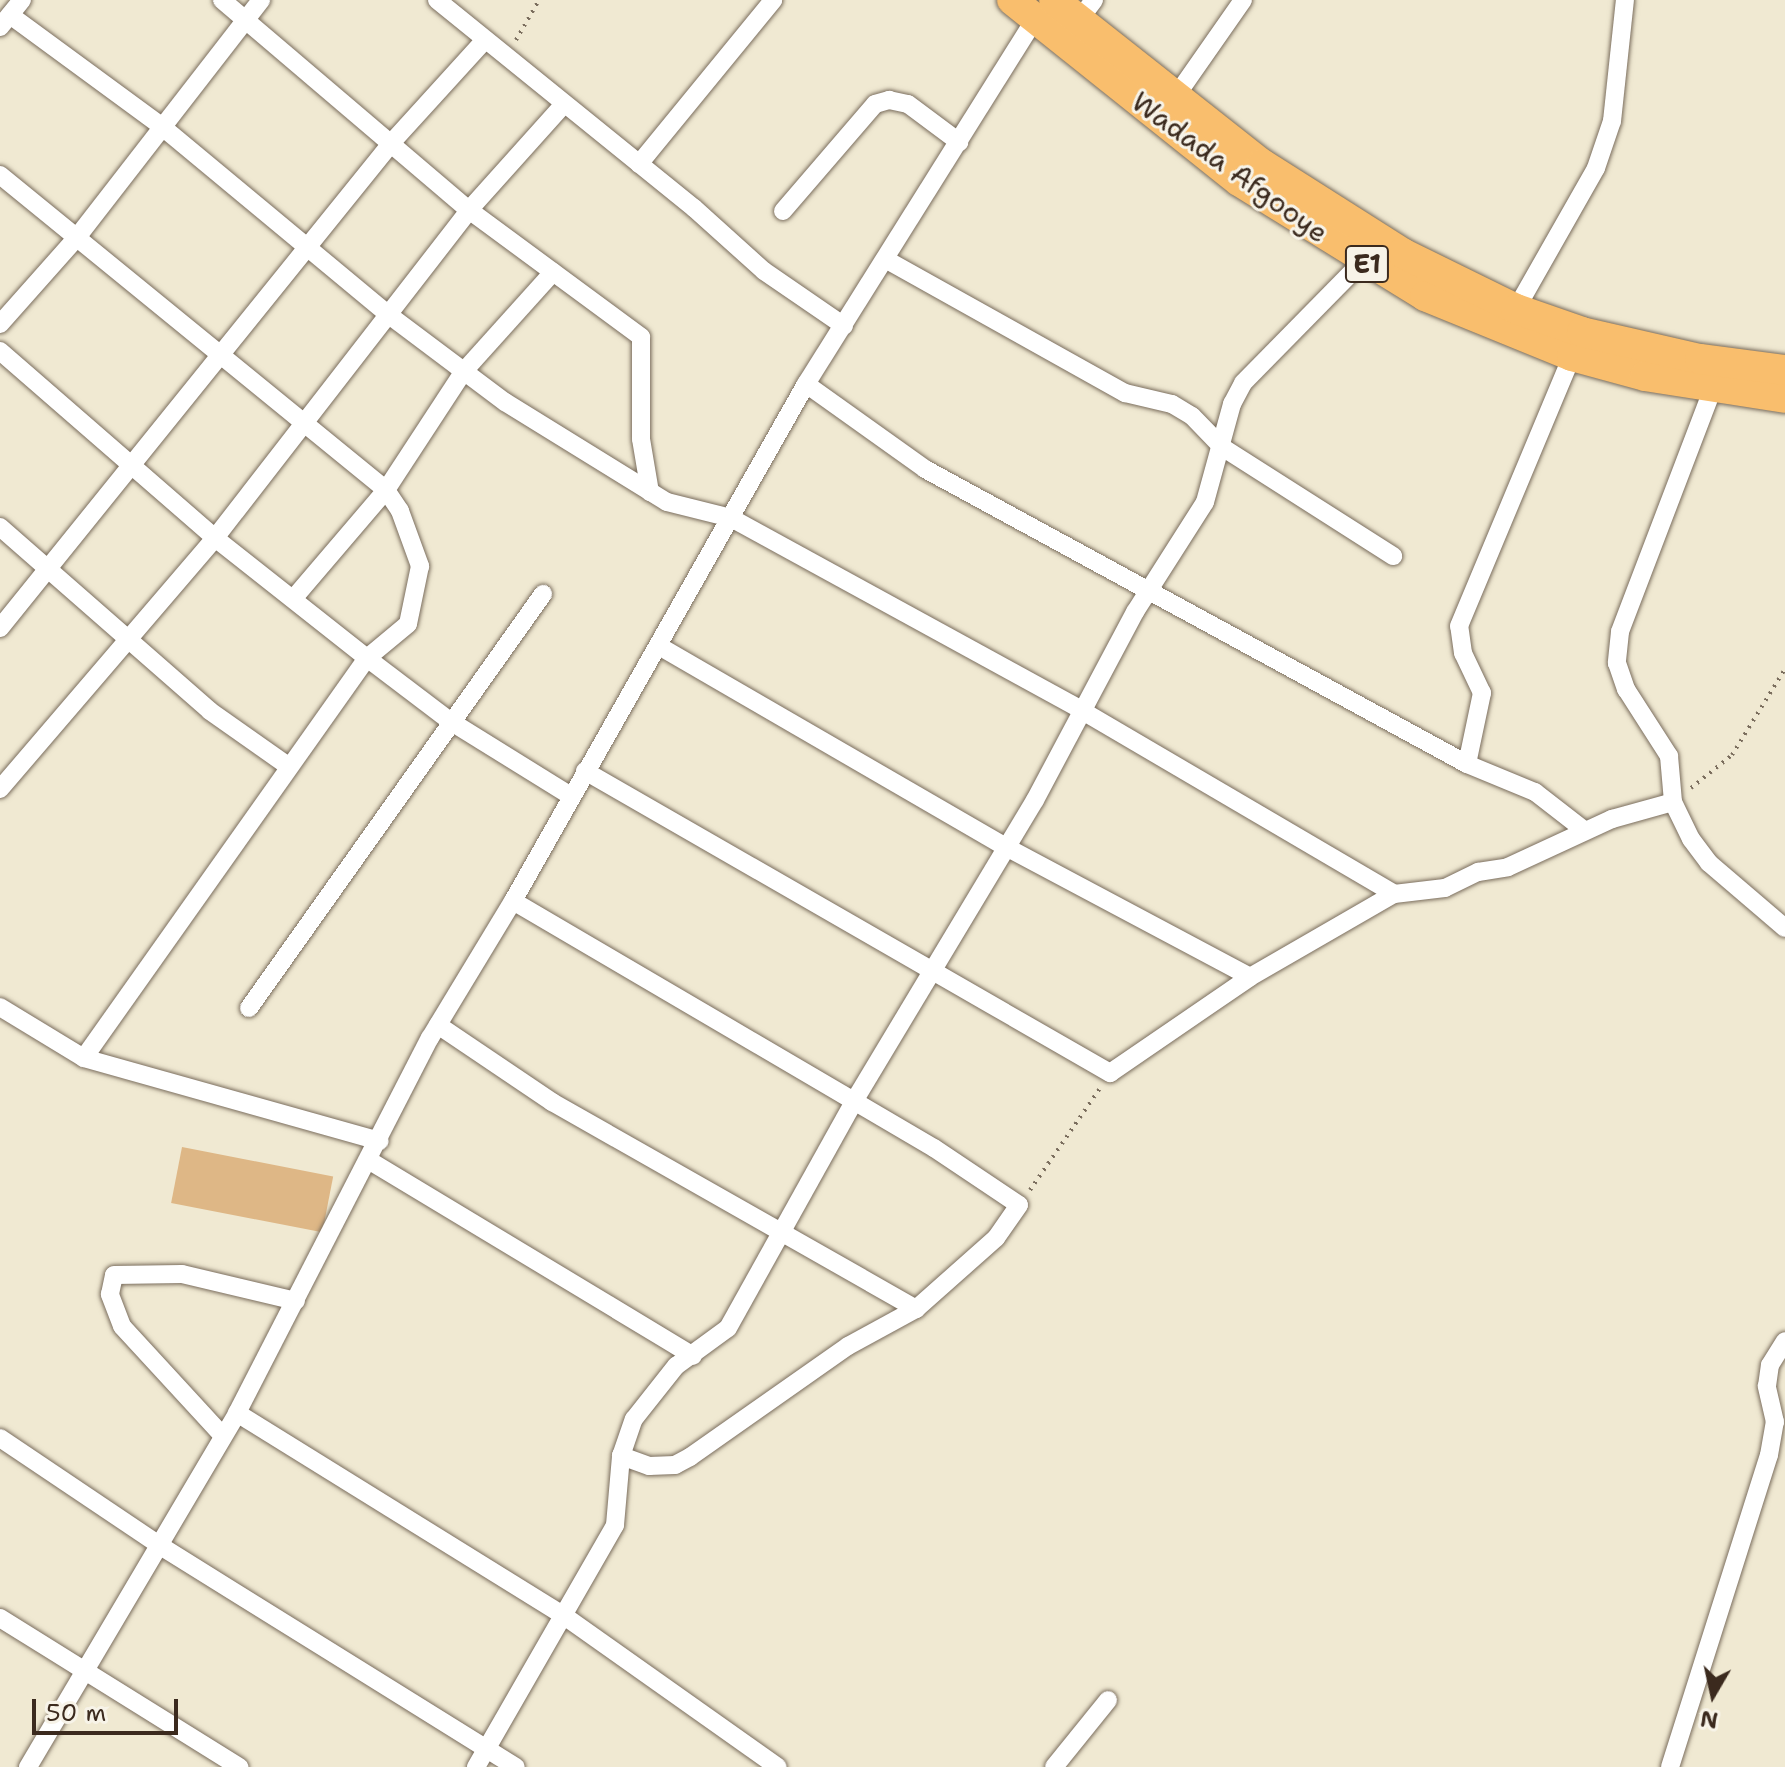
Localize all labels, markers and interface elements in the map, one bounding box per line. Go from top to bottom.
street label: Wadada Afgooye [1125,84,1335,250]
road number: E1 [1343,242,1391,286]
north arrow [1673,1655,1753,1735]
scale bar [36,1683,182,1733]
text: 50 m [46,1697,106,1729]
text: N [1698,1704,1720,1735]

